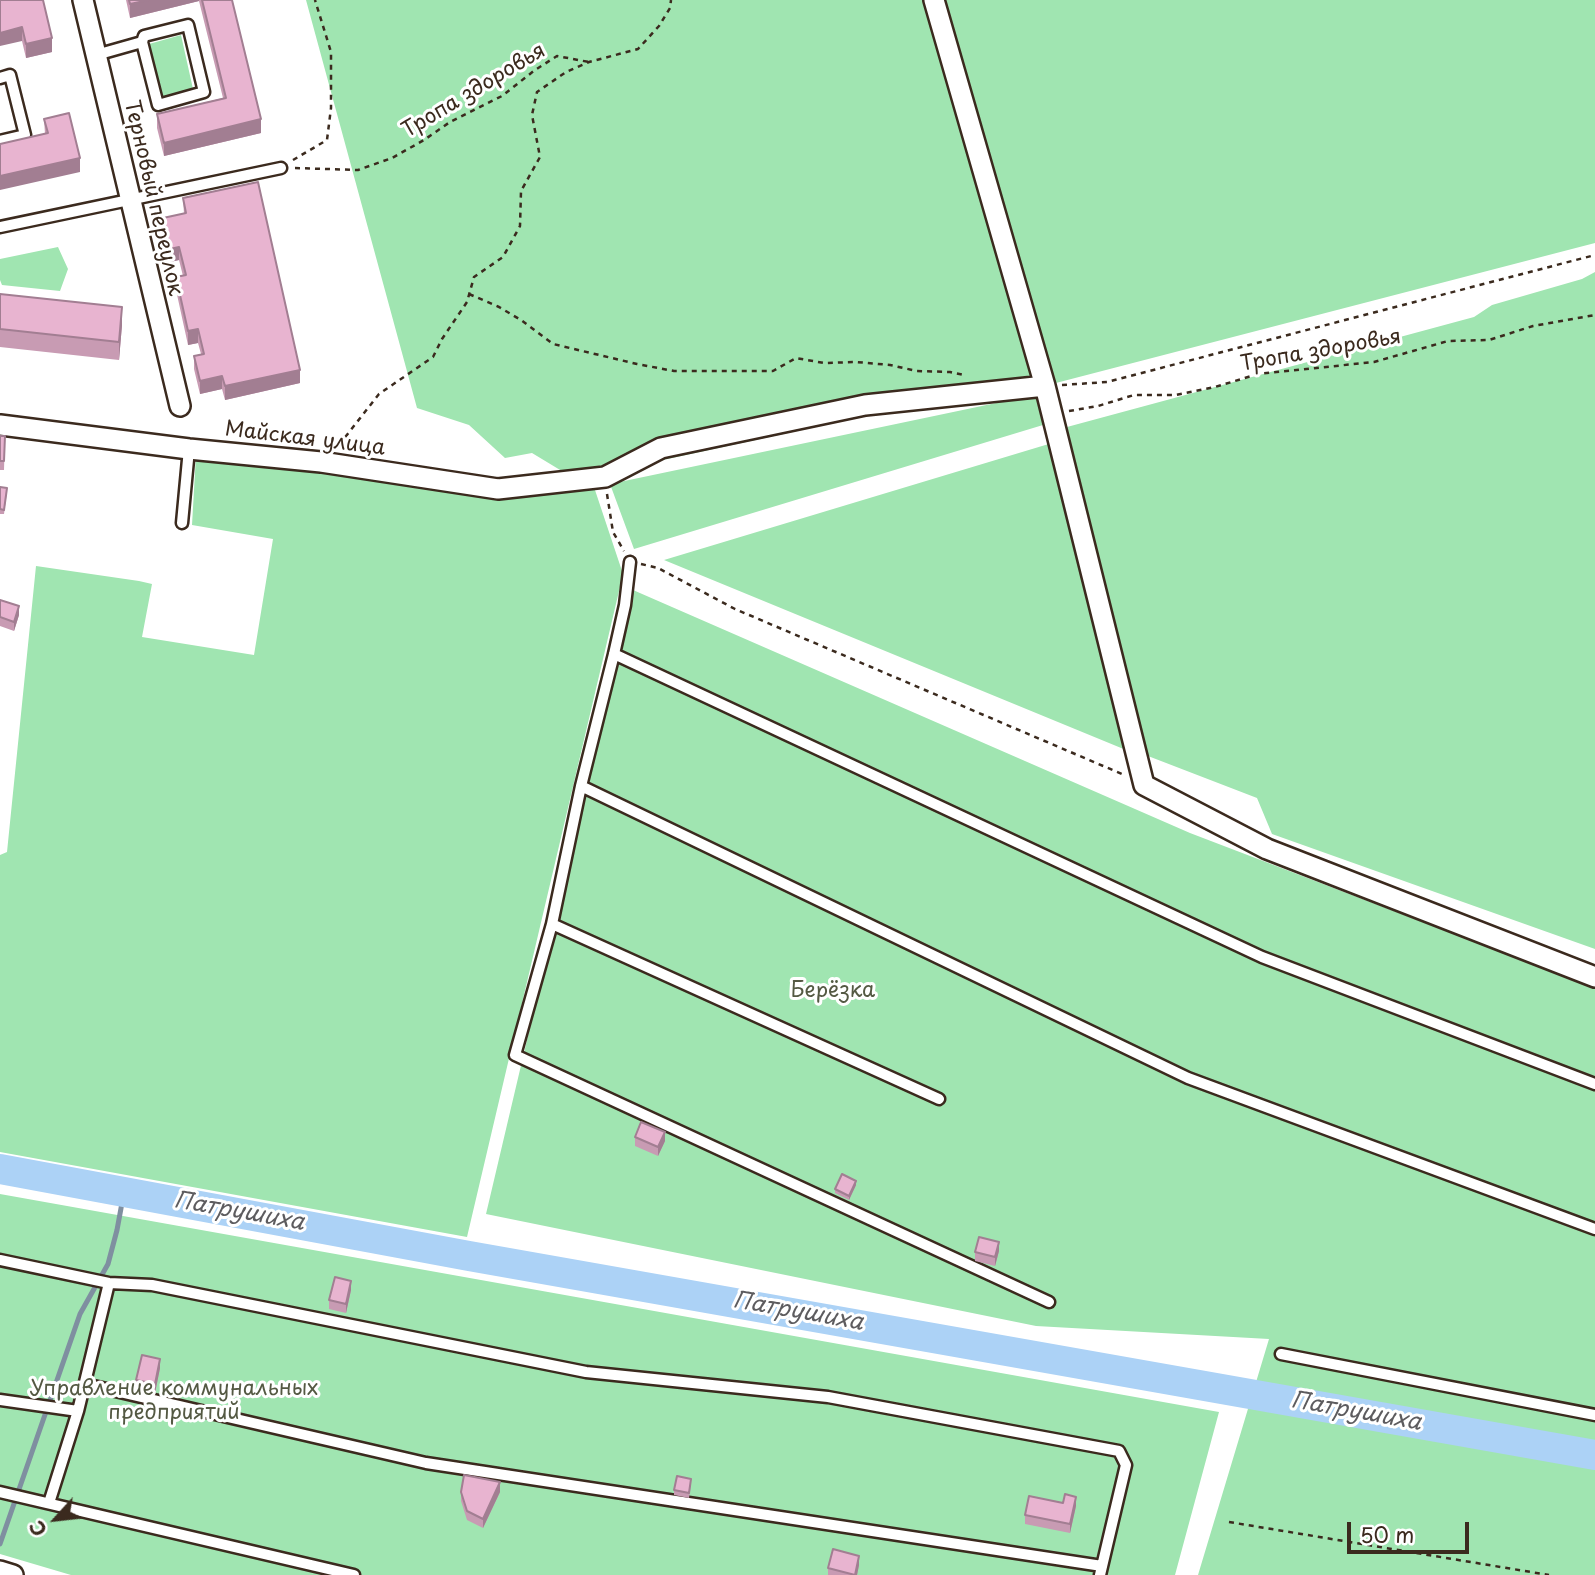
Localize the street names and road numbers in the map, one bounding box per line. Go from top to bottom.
street label: Тропа здоровья [398,38,550,144]
street label: Терновый переулок [118,98,188,298]
street label: Тропа здоровья [1239,324,1403,378]
street label: Майская улица [223,417,387,461]

